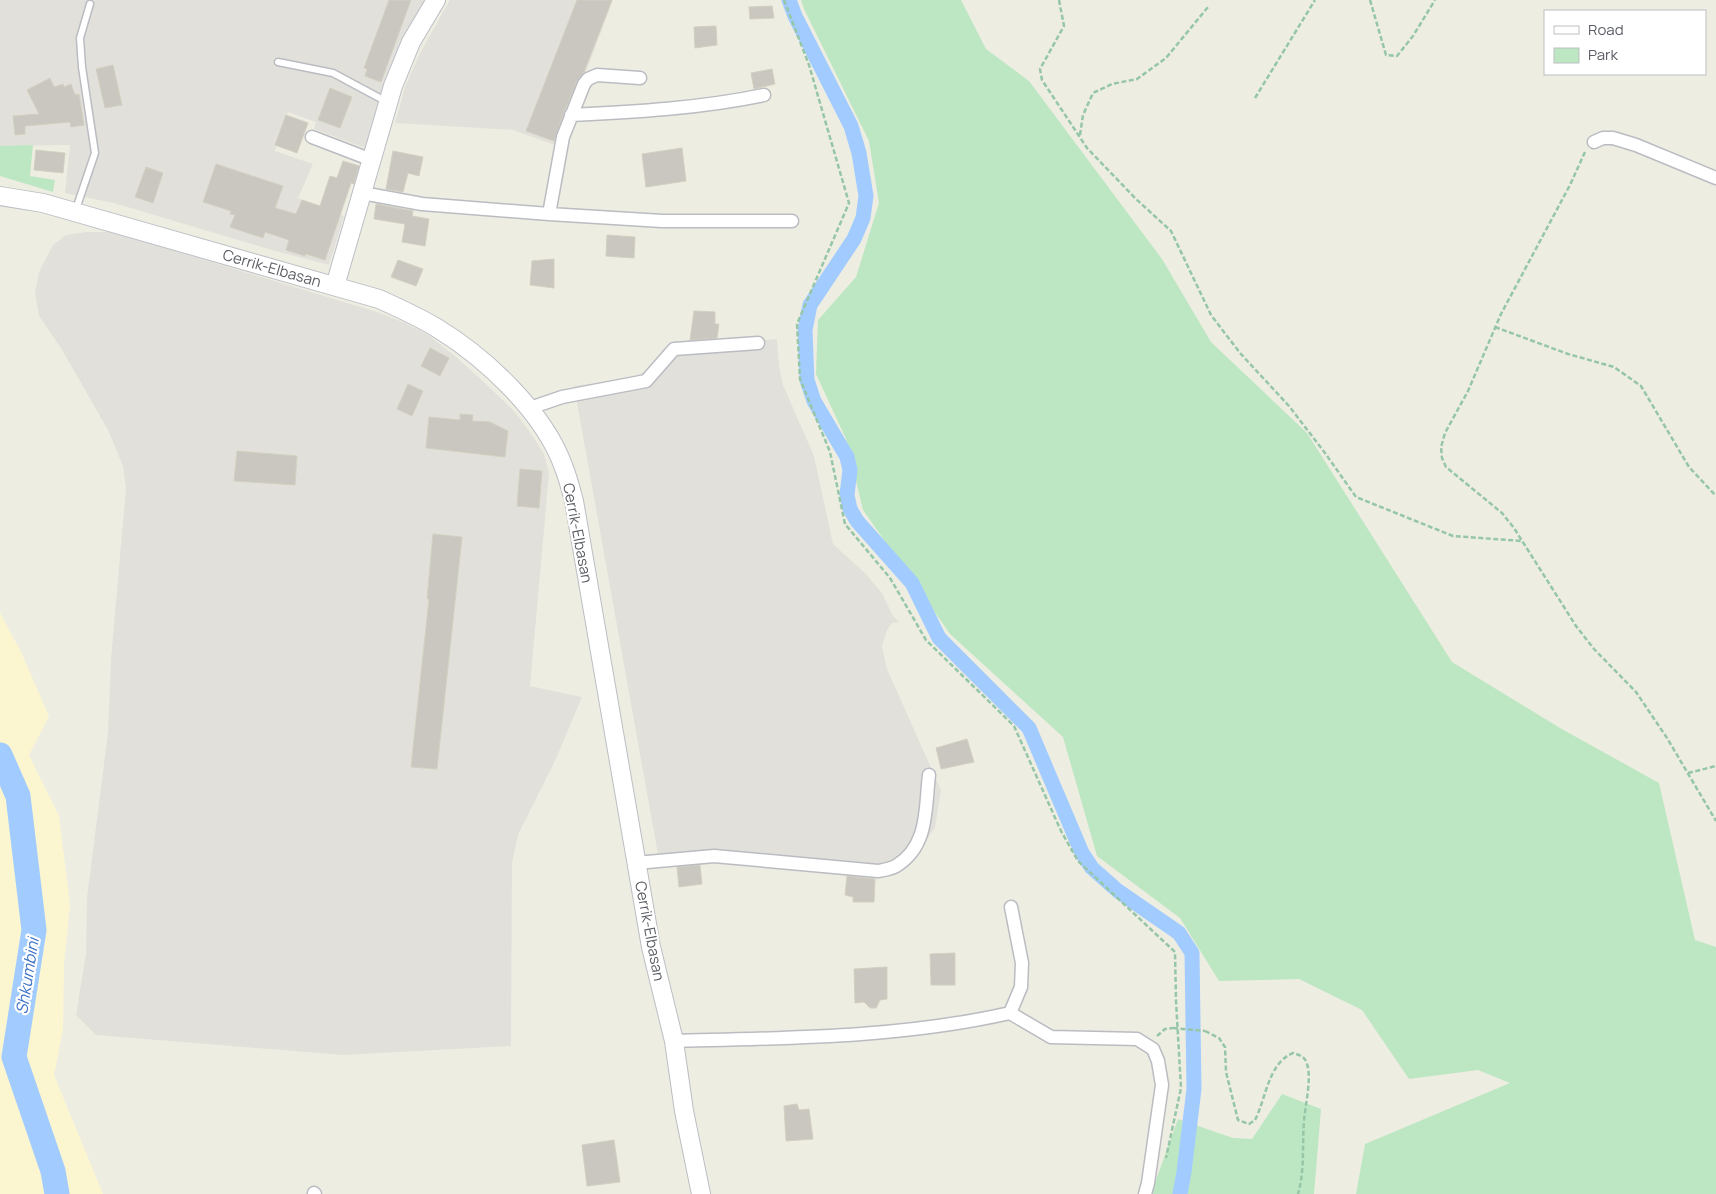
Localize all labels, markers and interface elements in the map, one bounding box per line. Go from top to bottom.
legend [1544,10,1706,75]
text: Road [1588,19,1624,40]
text: Park [1588,44,1618,65]
street label: Cerrik-Elbasan [220,244,324,292]
street label: Cerrik-Elbasan [558,481,598,585]
street label: Cerrik-Elbasan [630,879,670,983]
water label: Shkumbini [10,934,44,1016]

